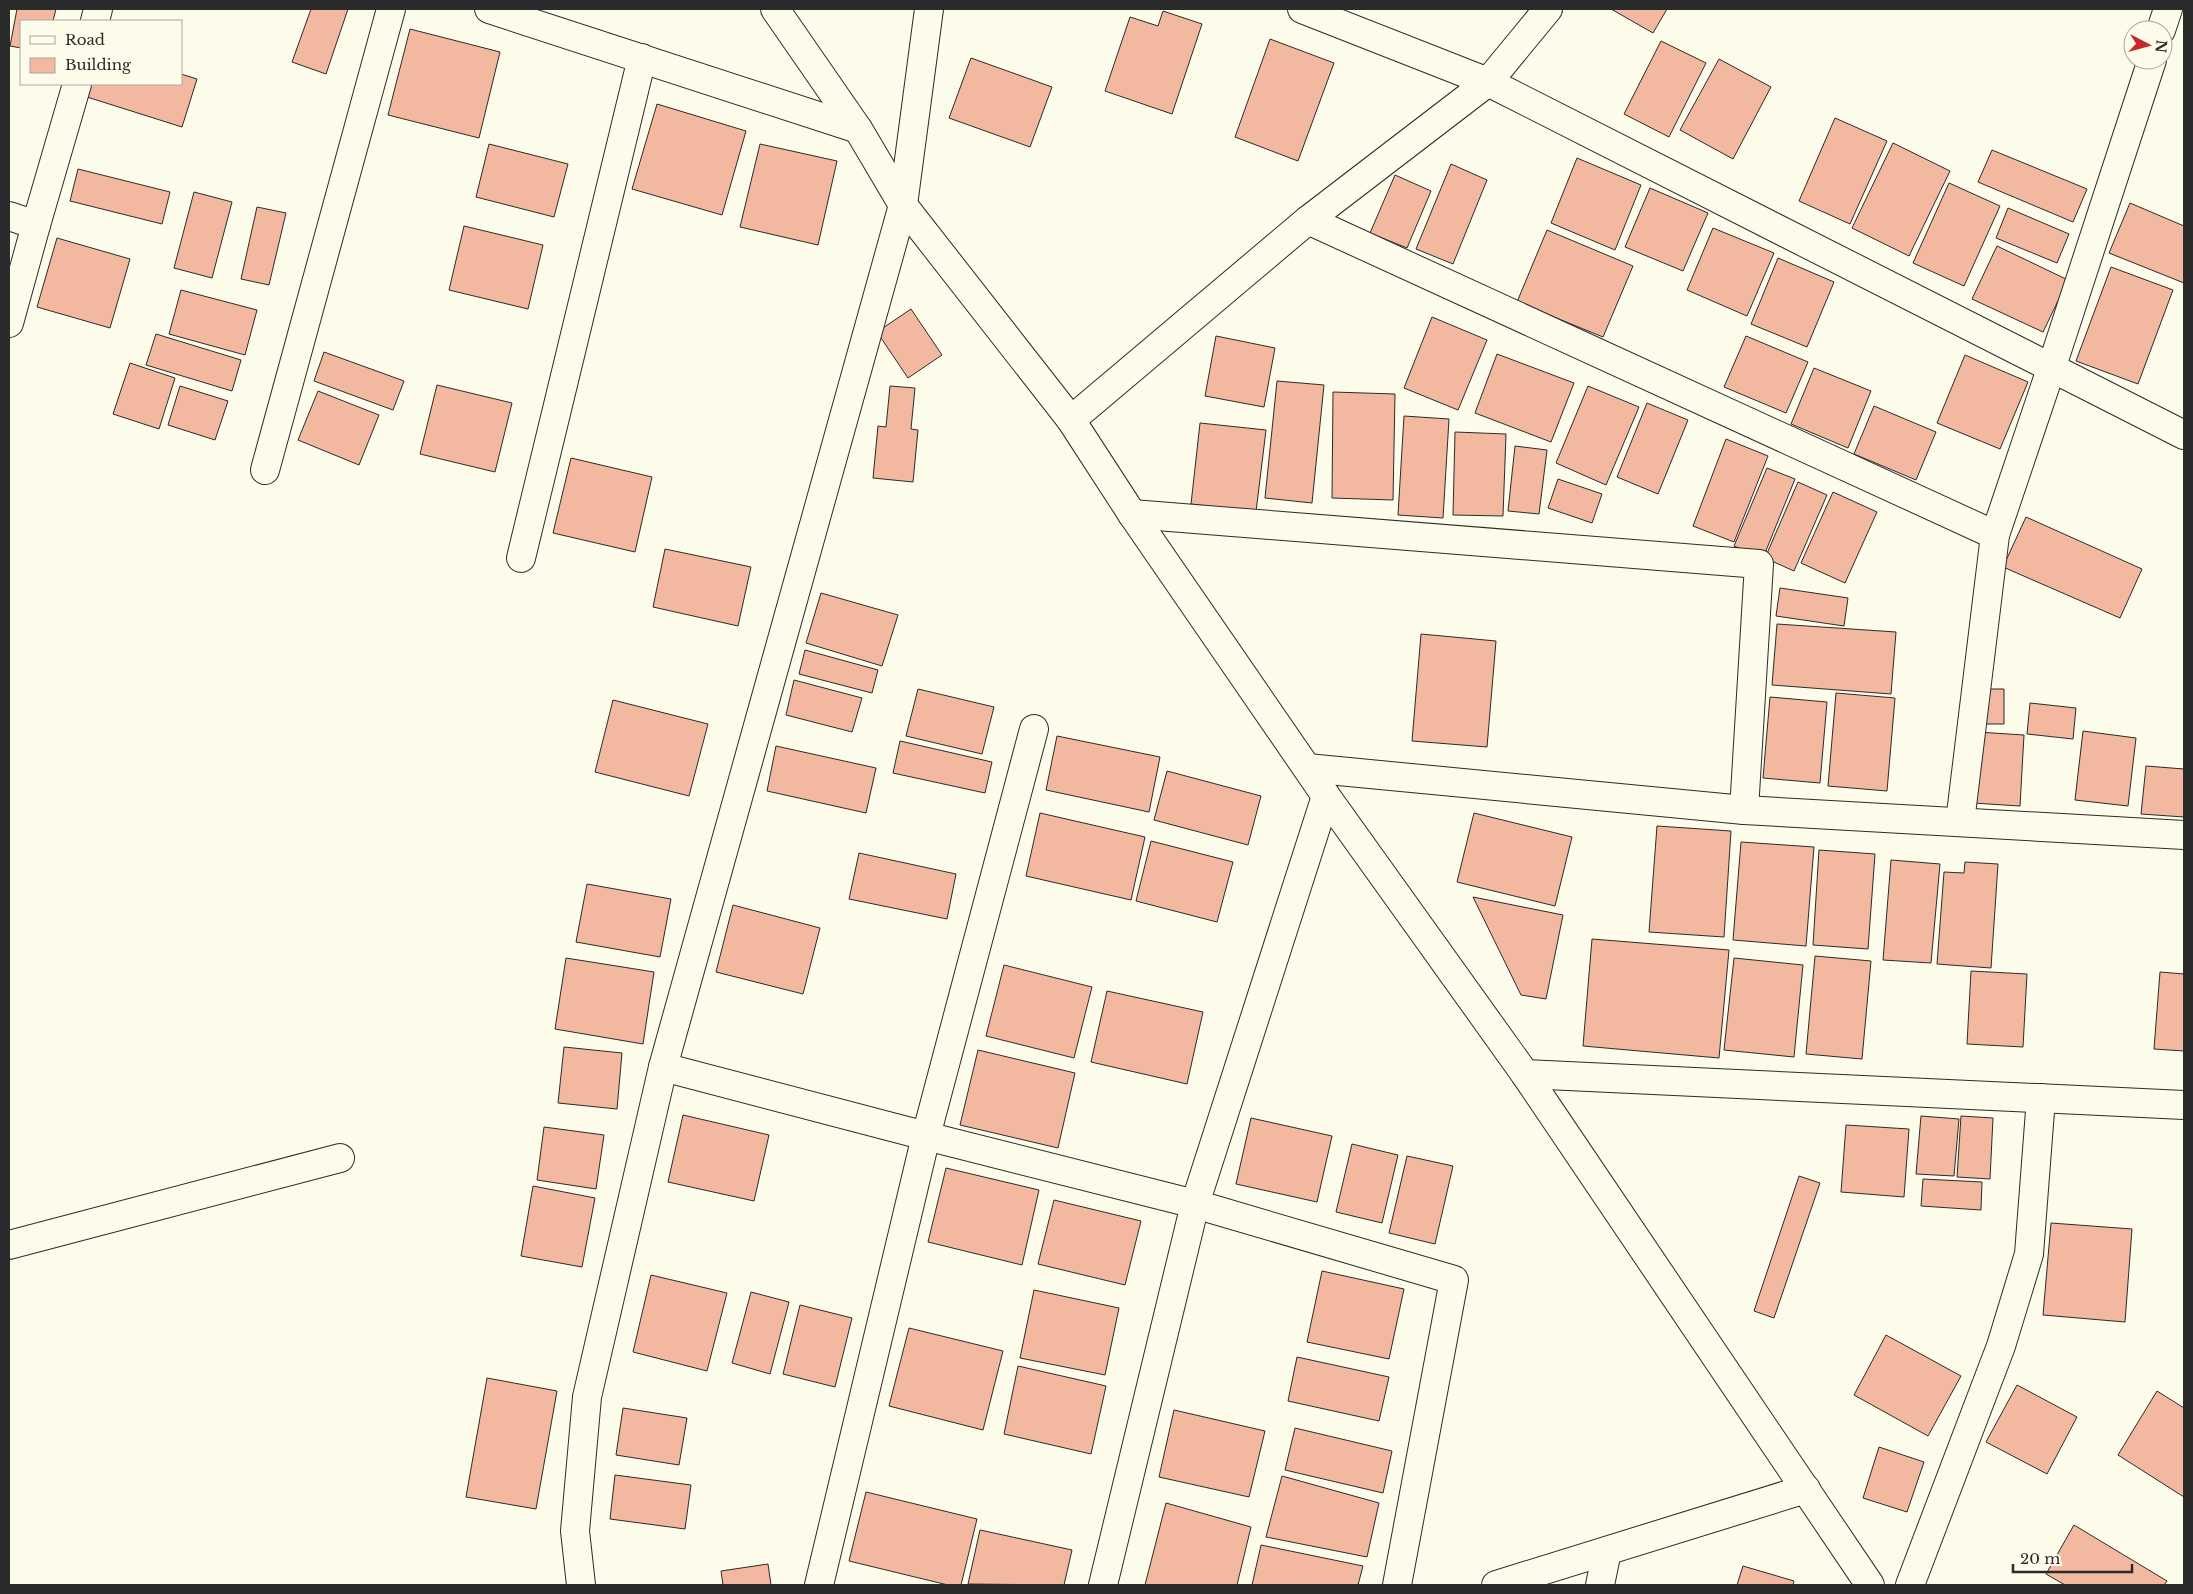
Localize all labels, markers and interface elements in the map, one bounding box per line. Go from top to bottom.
legend [20,20,182,85]
north arrow [2123,20,2173,70]
text: Road [65,30,105,49]
text: N [2151,39,2171,54]
text: Building [65,55,132,74]
scale bar [2013,1542,2132,1574]
text: 20 m [2020,1549,2060,1568]

